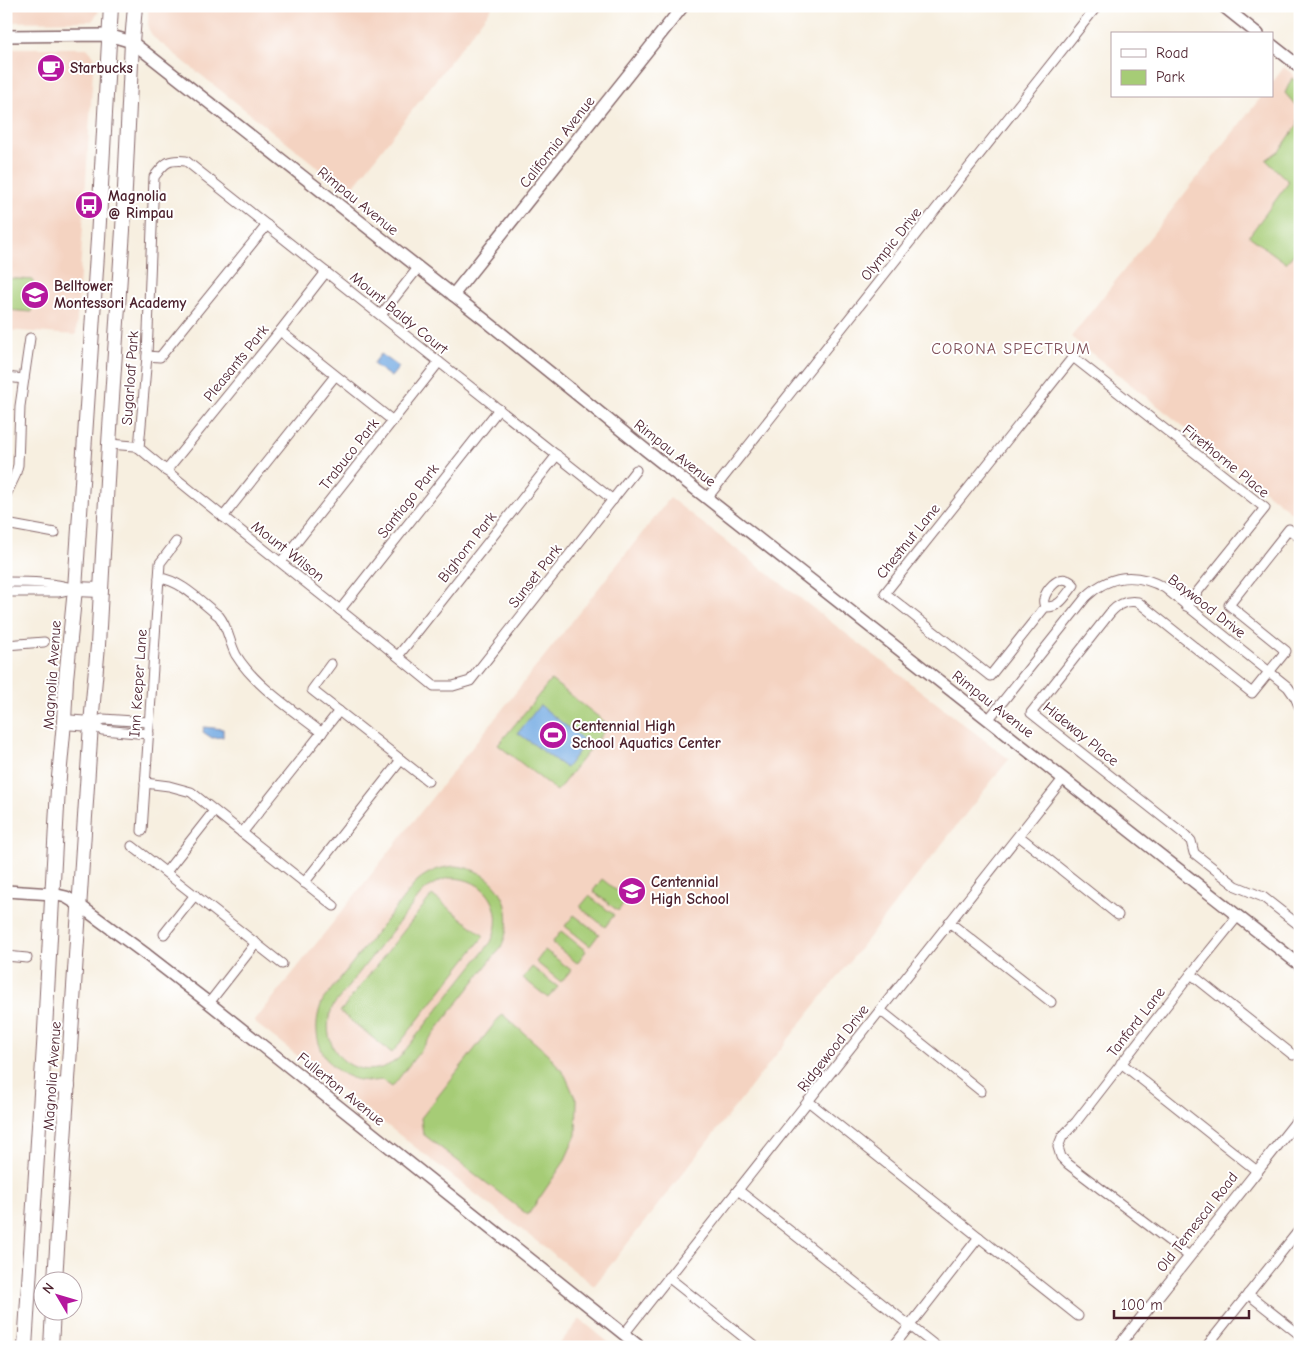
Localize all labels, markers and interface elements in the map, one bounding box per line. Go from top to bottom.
legend [1111,32,1274,98]
text: Road [1156,44,1188,62]
cafe icon: Starbucks [36,53,66,83]
place label: Starbucks [70,59,133,77]
text: Park [1156,68,1185,86]
street label: California Avenue [516,92,599,192]
street label: Rimpau Avenue [314,163,402,239]
place label: Magnolia @ Rimpau [108,187,174,222]
bus stop icon: Magnolia @ Rimpau [74,190,104,220]
street label: Olympic Drive [857,203,925,284]
street label: Mount Baldy Court [346,268,452,358]
place label: Belltower Montessori Academy [54,277,187,312]
school or university icon: Belltower Montessori Academy [20,280,50,310]
street label: Pleasants Park [200,320,273,405]
street label: Sugarloaf Park [118,330,142,426]
district label: CORONA SPECTRUM [931,340,1091,358]
street label: Trabuco Park [315,414,383,493]
street label: Rimpau Avenue [631,415,720,491]
street label: Firethorne Place [1179,421,1273,502]
street label: Santiago Park [373,460,443,542]
street label: Chestnut Lane [872,499,944,582]
street label: Bighorn Park [434,508,501,586]
street label: Mount Wilson [248,517,328,585]
street label: Sunset Park [505,540,566,611]
street label: Baywood Drive [1165,570,1250,642]
street label: Magnolia Avenue [39,619,65,730]
street label: Inn Keeper Lane [125,628,151,738]
street label: Rimpau Avenue [949,666,1038,742]
street label: Hideway Place [1040,698,1123,770]
place label: Centennial High School Aquatics Center [572,717,721,752]
sports icon: Centennial High School Aquatics Center [538,720,568,750]
place label: Centennial High School [651,873,729,908]
school or university icon: Centennial High School [617,876,647,906]
street label: Tanford Lane [1103,983,1169,1060]
street label: Ridgewood Drive [793,1000,873,1095]
street label: Magnolia Avenue [39,1020,65,1131]
street label: Fullerton Avenue [294,1048,389,1130]
street label: Old Temescal Road [1152,1168,1242,1276]
north arrow [32,1270,82,1320]
text: N [39,1279,58,1297]
scale bar [1114,1288,1248,1320]
text: 100 m [1121,1296,1163,1314]

